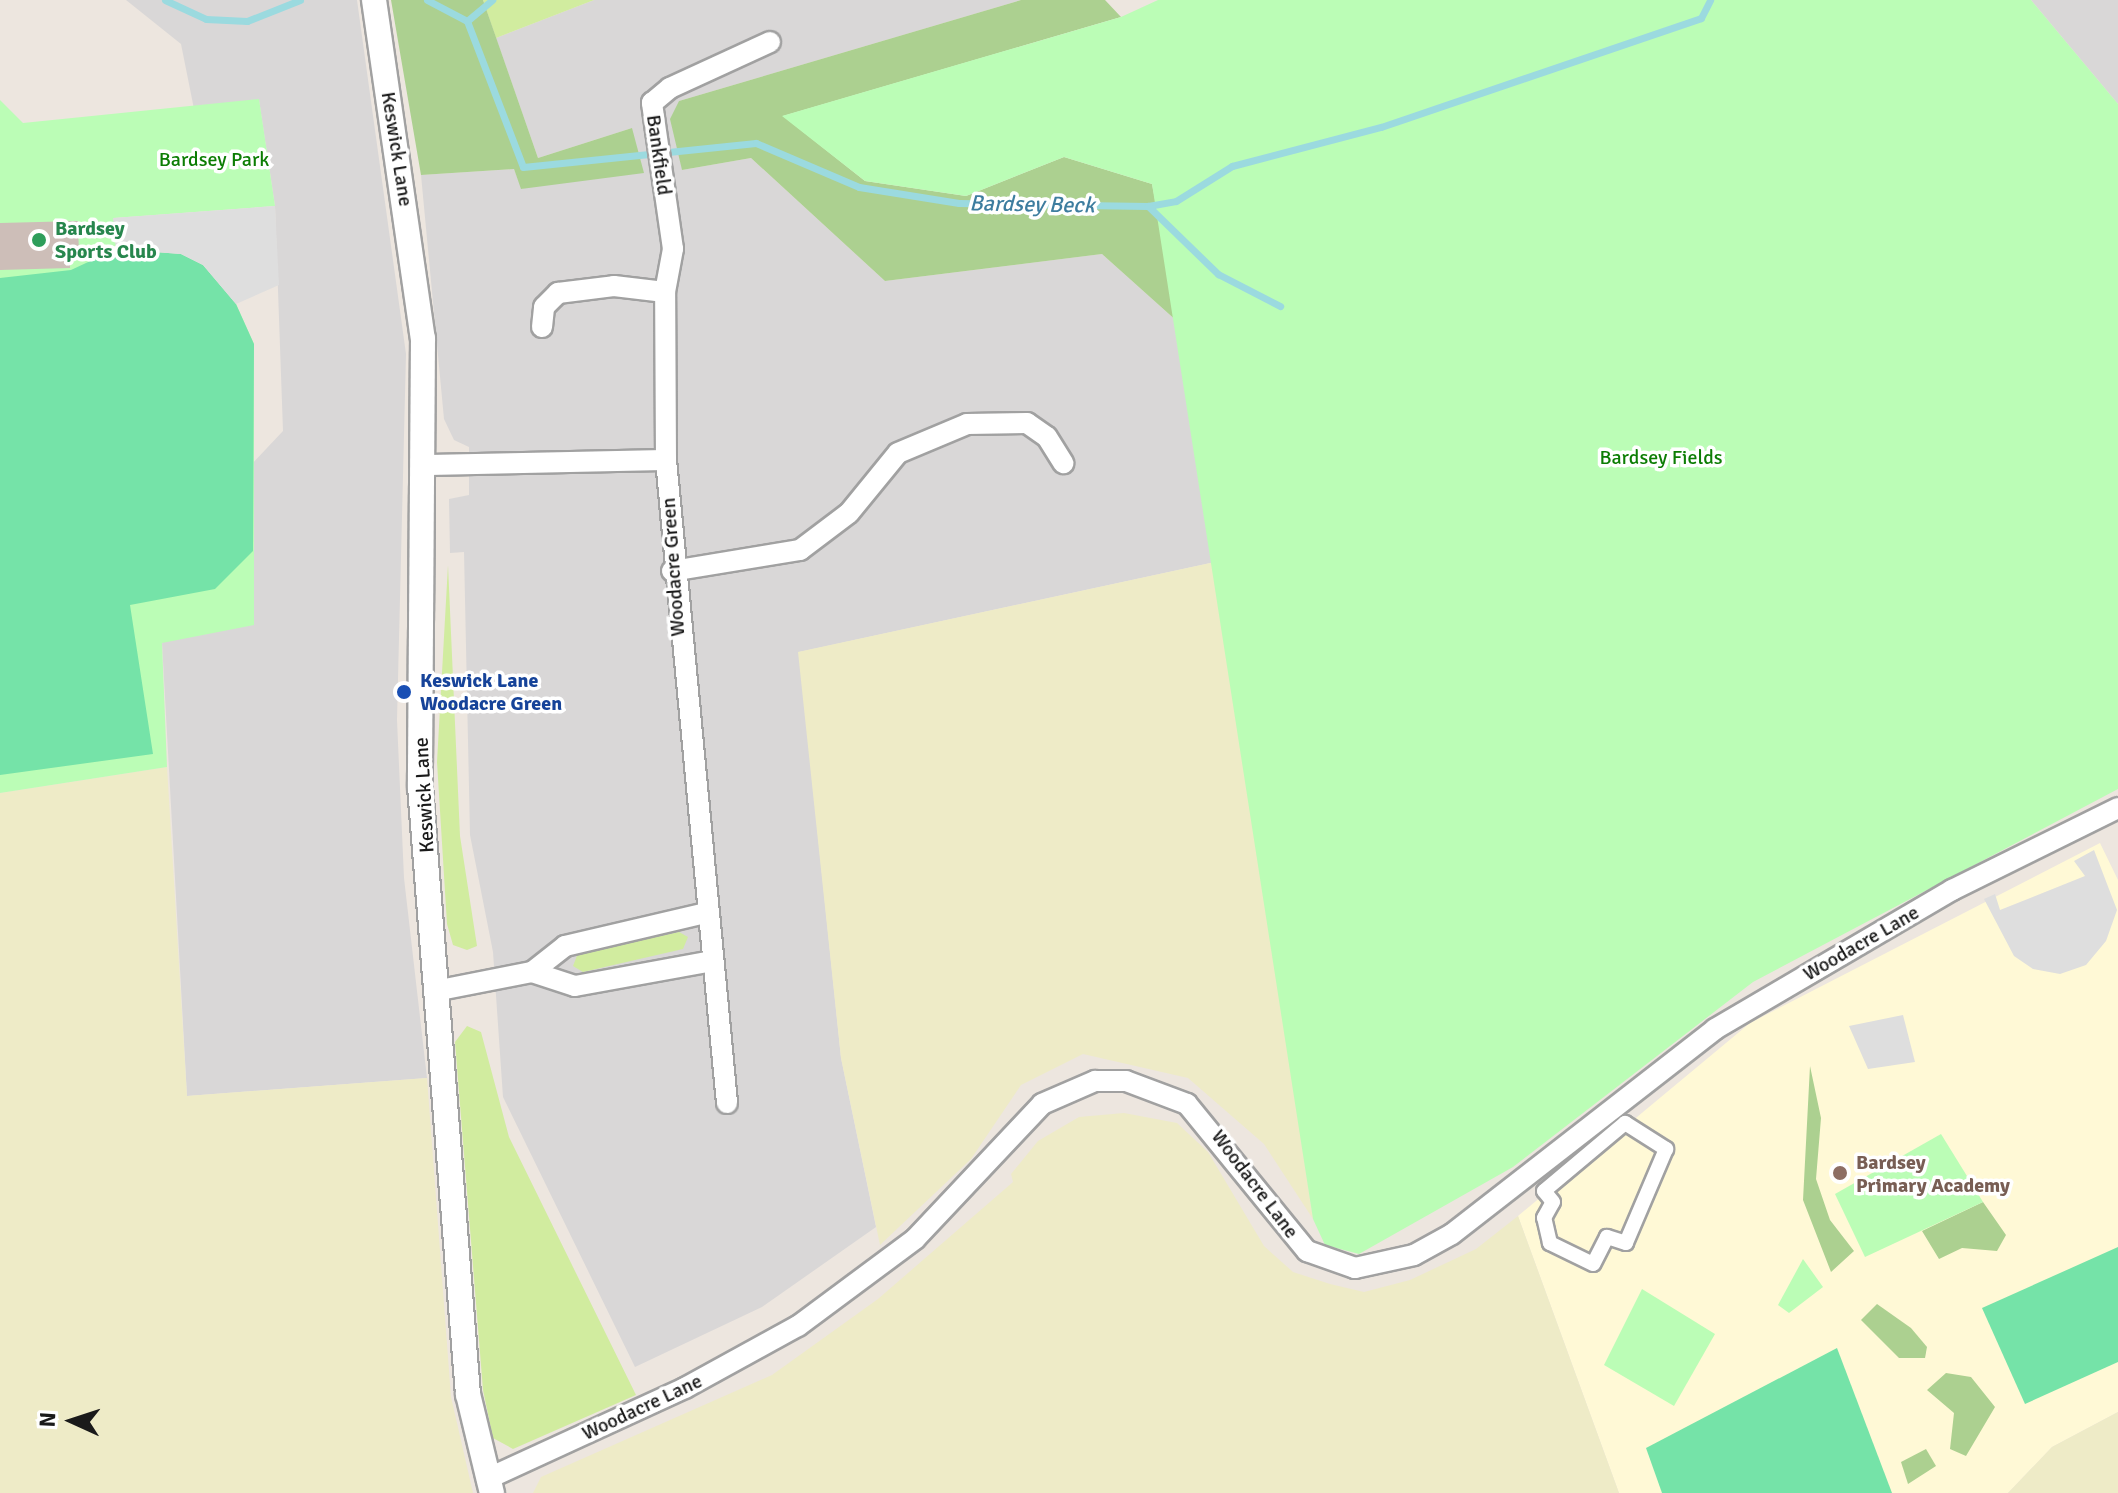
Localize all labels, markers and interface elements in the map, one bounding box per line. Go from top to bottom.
street label: Keswick Lane [376,90,418,208]
street label: Bankfield [641,113,677,197]
park label: Bardsey Park [159,147,269,171]
water label: Bardsey Beck [969,190,1095,218]
place label: Bardsey Sports Club [55,216,157,263]
marker: Bardsey Sports Club [30,231,48,249]
park label: Bardsey Fields [1599,445,1723,469]
street label: Woodacre Green [656,497,690,637]
place label: Keswick Lane Woodacre Green [420,668,562,715]
marker: Keswick Lane Woodacre Green [395,683,413,701]
street label: Keswick Lane [409,737,439,853]
street label: Woodacre Lane [1799,900,1923,986]
street label: Woodacre Lane [1206,1125,1304,1243]
place label: Bardsey Primary Academy [1856,1150,2010,1197]
marker: Bardsey Primary Academy [1831,1164,1849,1182]
street label: Woodacre Lane [578,1369,706,1445]
north arrow [32,1381,112,1461]
text: N [34,1411,61,1428]

